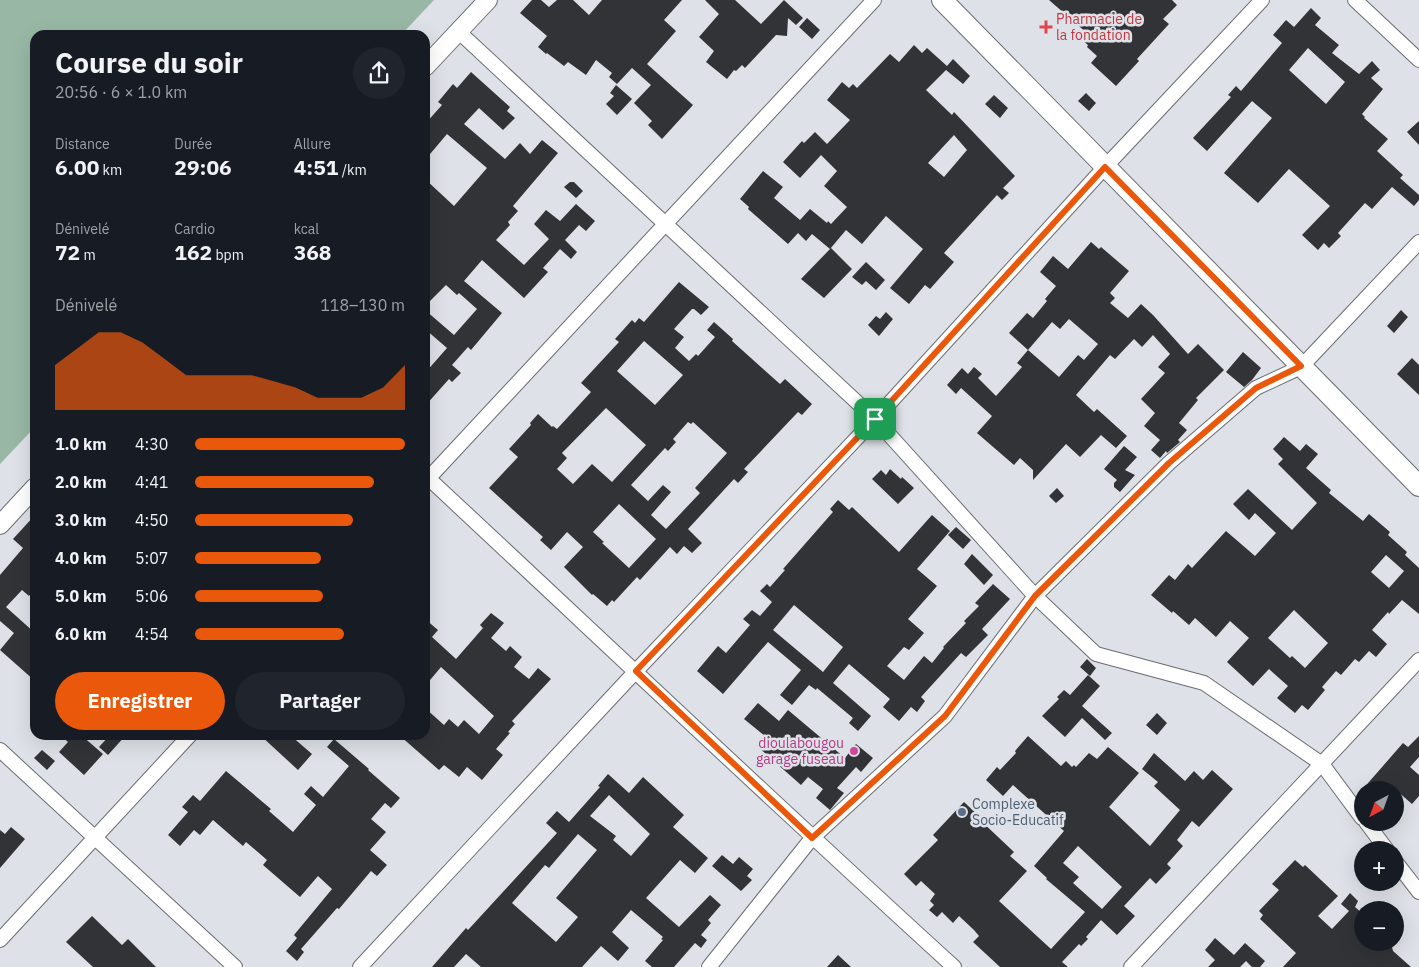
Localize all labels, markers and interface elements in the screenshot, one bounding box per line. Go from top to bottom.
place label: Pharmacie de la fondation [1056,10,1142,44]
marker: Pharmacie de la fondation [1040,21,1052,33]
text: Course du soir [55,44,243,81]
button: share [353,47,405,99]
text: 20:56 · 6 × 1.0 km [55,82,187,102]
text: Distance [55,135,110,153]
text: Durée [174,135,212,153]
text: Allure [294,135,331,153]
text: 6.00 [55,153,99,181]
text: 29:06 [174,153,232,181]
text: 4:51 [294,153,338,181]
text: km [99,161,122,179]
text: /km [338,161,367,179]
text: Dénivelé [55,220,110,238]
text: Cardio [174,220,215,238]
text: kcal [294,220,319,238]
text: 72 [55,238,80,266]
text: 162 [174,238,212,266]
text: 368 [294,238,331,266]
text: m [80,246,96,264]
text: bpm [212,246,244,264]
text: Dénivelé [55,295,117,315]
text: 118–130 m [320,295,405,315]
pin [854,398,896,440]
icon: arrive [861,405,889,433]
text: 1.0 km [55,434,106,454]
text: 4:30 [135,434,168,454]
text: 2.0 km [55,472,106,492]
text: 4:41 [135,472,168,492]
text: 3.0 km [55,510,106,530]
text: 4:50 [135,510,168,530]
text: 4.0 km [55,548,106,568]
text: 5:07 [135,548,168,568]
text: 5.0 km [55,586,106,606]
text: 5:06 [135,586,168,606]
text: 6.0 km [55,624,106,644]
text: 4:54 [135,624,168,644]
button: Enregistrer [55,672,225,730]
button: Partager [235,672,405,730]
place label: dioulabougou garage fuseau [756,734,844,768]
marker: dioulabougou garage fuseau [848,745,860,757]
north arrow [1354,781,1404,831]
map controls [1354,781,1404,951]
place label: Complexe Socio-Educatif [972,795,1064,829]
marker: Complexe Socio-Educatif [956,806,968,818]
button: + [1354,841,1404,891]
button: − [1354,901,1404,951]

